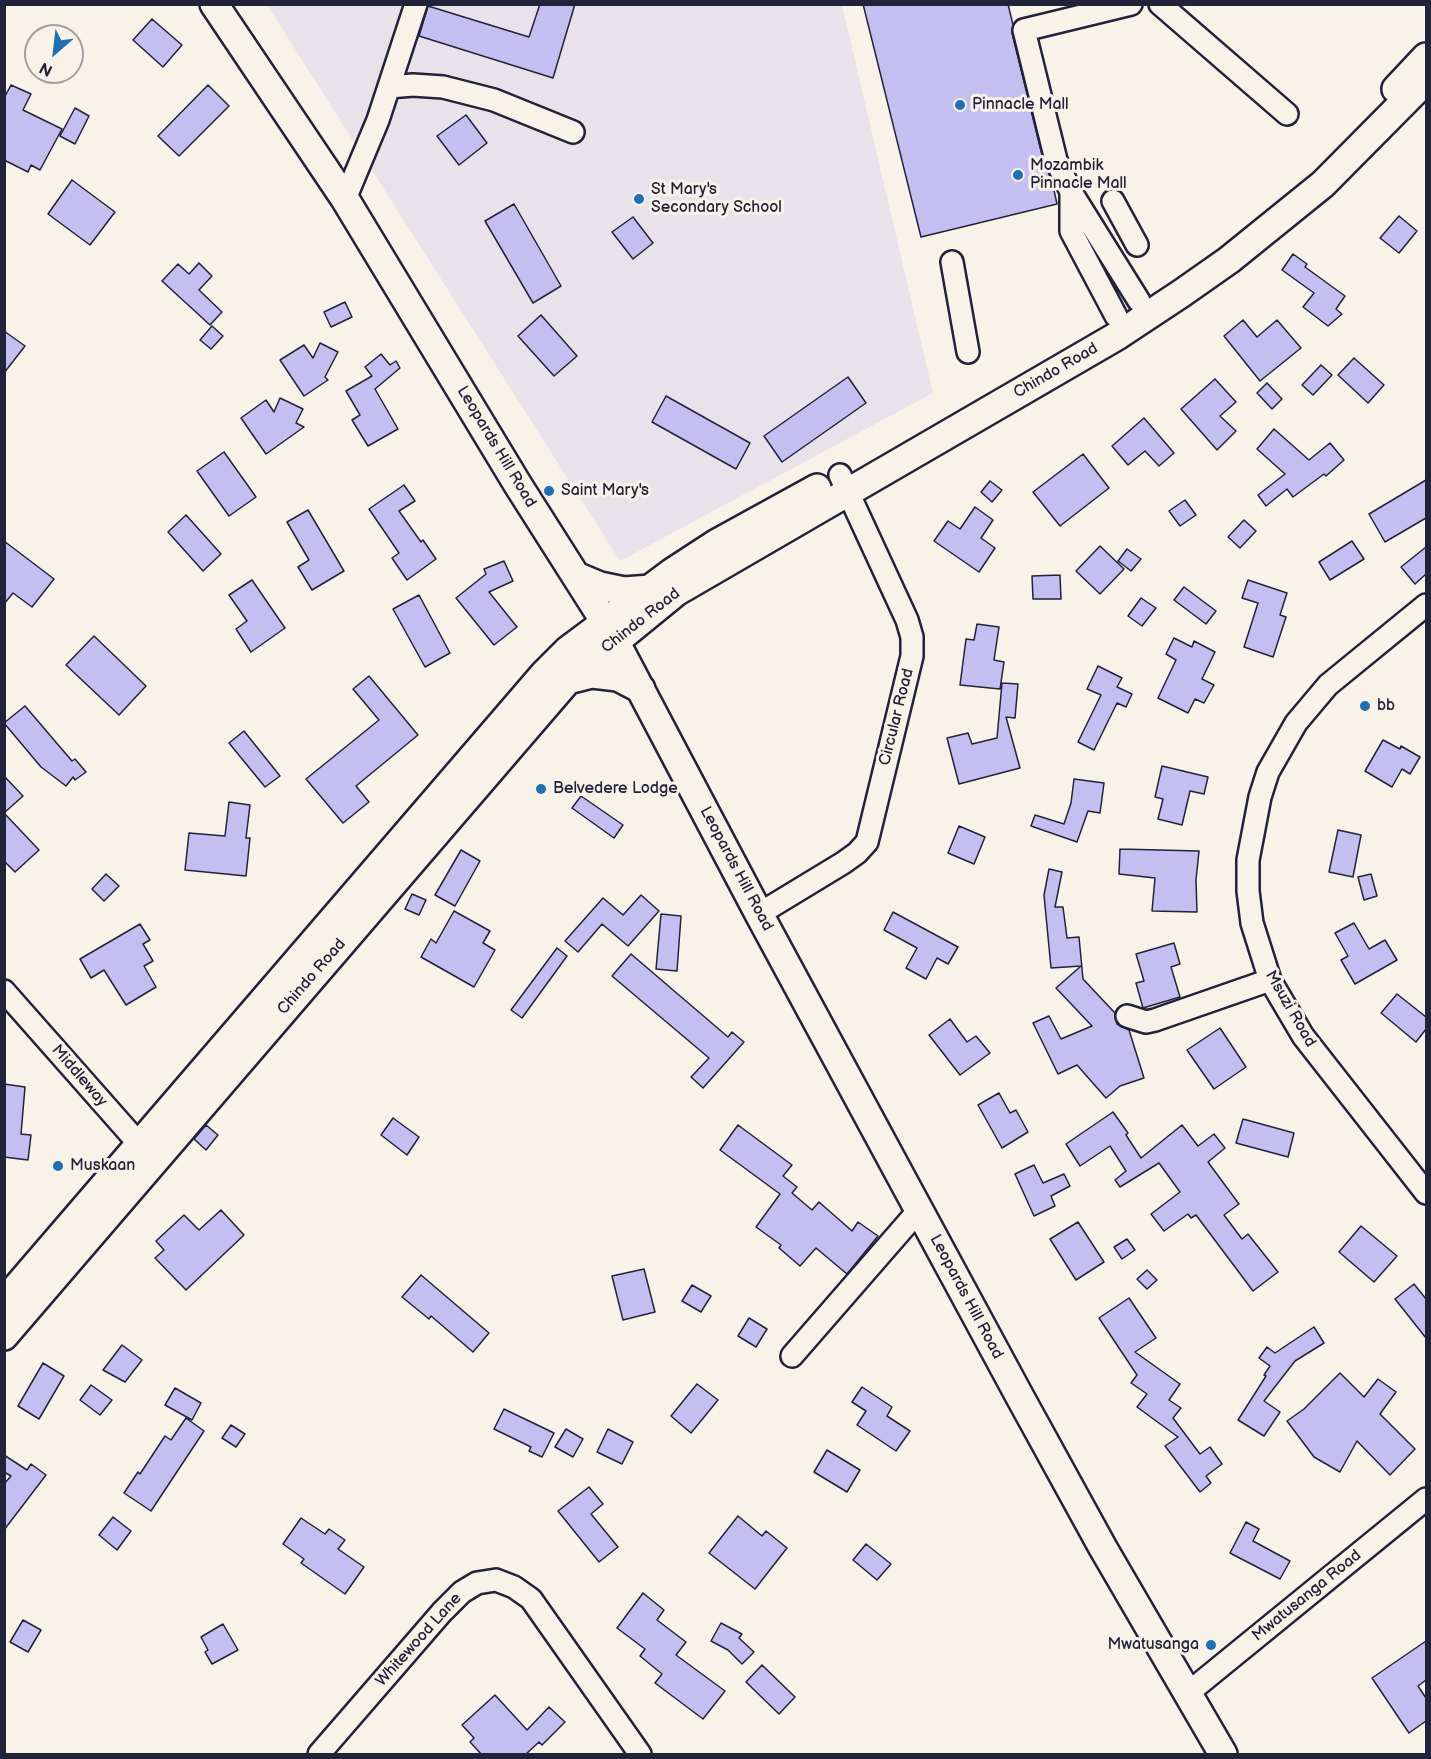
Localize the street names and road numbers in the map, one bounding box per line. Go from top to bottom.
street label: Chindo Road [1010,339,1102,403]
street label: Leopards Hill Road [452,383,540,511]
street label: Chindo Road [598,584,684,658]
street label: Circular Road [876,667,918,767]
street label: Leopards Hill Road [695,804,777,934]
street label: Chindo Road [274,935,350,1019]
street label: Msuzi Road [1260,967,1320,1051]
street label: Middleway [47,1041,111,1111]
street label: Leopards Hill Road [925,1232,1007,1362]
street label: Mwatusanga Road [1249,1546,1365,1646]
street label: Whitewood Lane [372,1589,466,1691]

